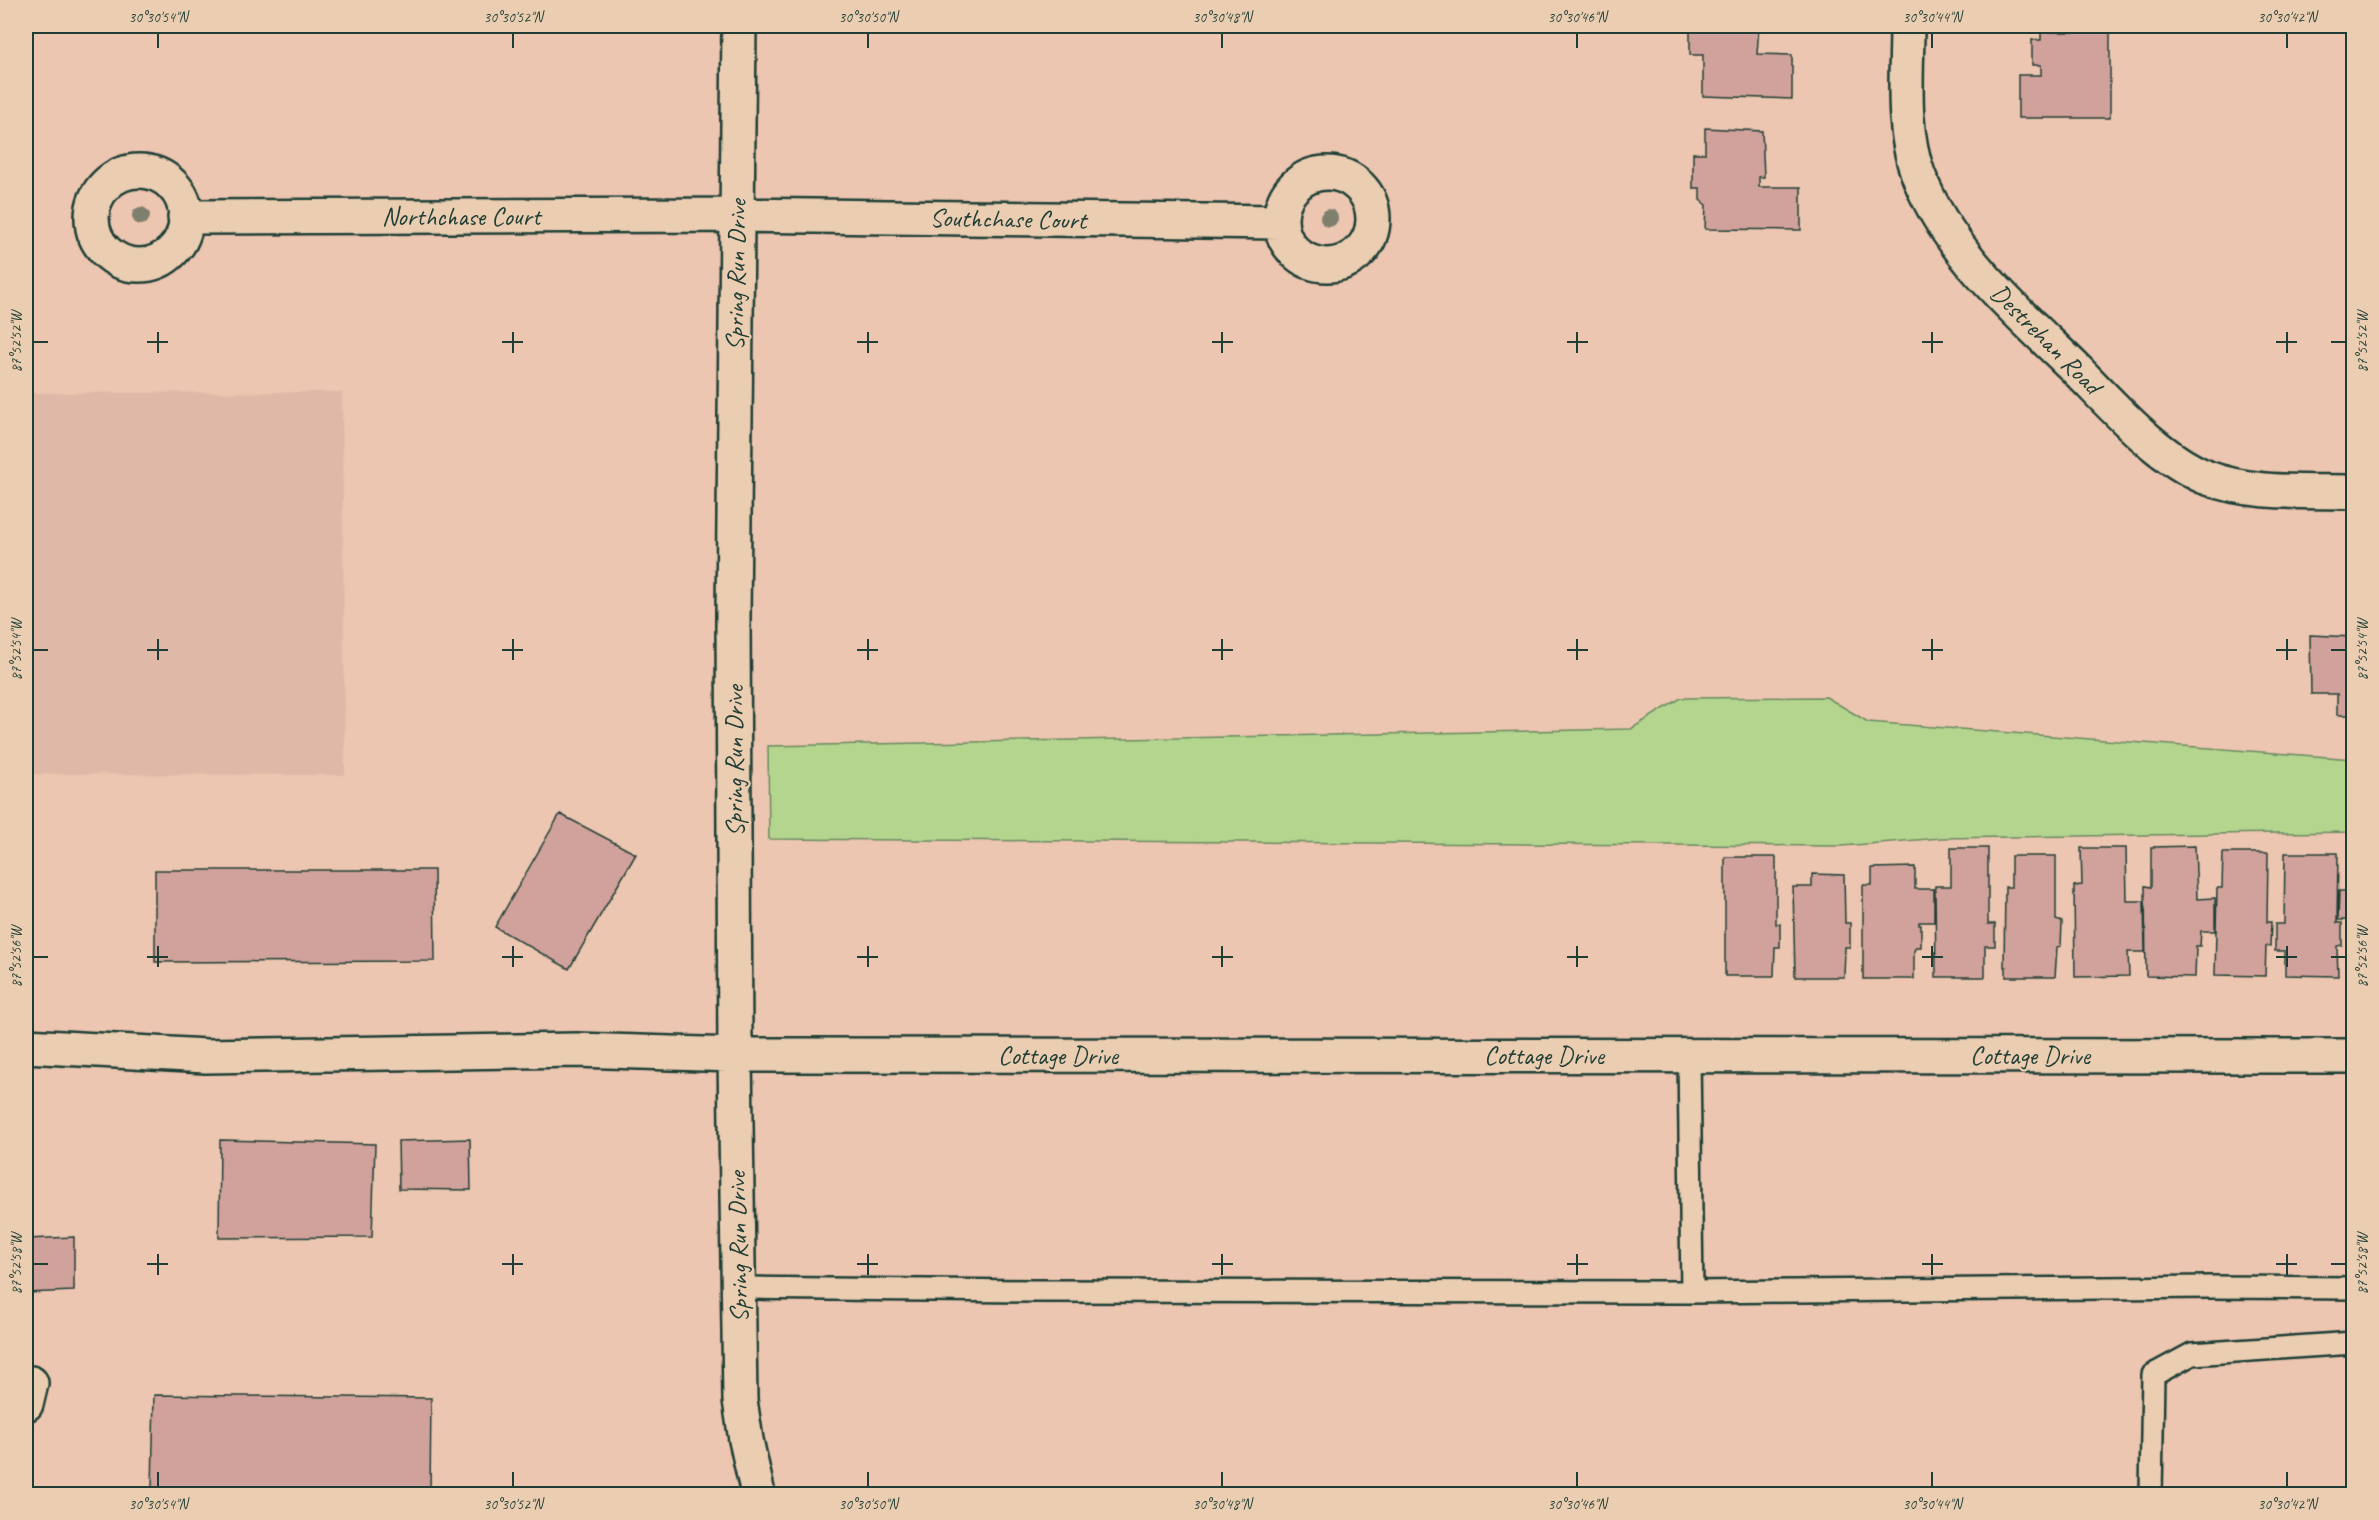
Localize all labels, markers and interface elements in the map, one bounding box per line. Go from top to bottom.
text: 30°30'54"N [128,8,191,27]
text: 30°30'52"N [483,8,546,27]
text: 30°30'50"N [838,8,901,27]
text: 30°30'48"N [1192,8,1255,27]
text: 30°30'46"N [1547,8,1610,27]
text: 30°30'44"N [1902,8,1965,27]
text: 30°30'42"N [2257,8,2320,27]
street label: Spring Run Drive [718,197,754,351]
street label: Northchase Court [382,200,543,233]
street label: Southchase Court [929,201,1089,237]
street label: Destrehan Road [1984,277,2111,404]
text: 87°52'52"W [7,308,26,372]
text: 87°52'52"W [2353,308,2372,372]
text: 87°52'54"W [7,616,26,680]
text: 87°52'54"W [2353,616,2372,680]
street label: Spring Run Drive [718,683,751,837]
text: 87°52'56"W [7,923,26,987]
text: 87°52'56"W [2353,923,2372,987]
street label: Cottage Drive [998,1039,1119,1072]
street label: Cottage Drive [1484,1039,1605,1072]
street label: Cottage Drive [1970,1039,2091,1072]
street label: Spring Run Drive [720,1169,756,1323]
text: 87°52'58"W [7,1230,26,1294]
text: 87°52'58"W [2353,1230,2372,1294]
text: 30°30'54"N [128,1495,191,1514]
text: 30°30'52"N [483,1495,546,1514]
text: 30°30'50"N [838,1495,901,1514]
text: 30°30'48"N [1192,1495,1255,1514]
text: 30°30'46"N [1547,1495,1610,1514]
text: 30°30'44"N [1902,1495,1965,1514]
text: 30°30'42"N [2257,1495,2320,1514]

